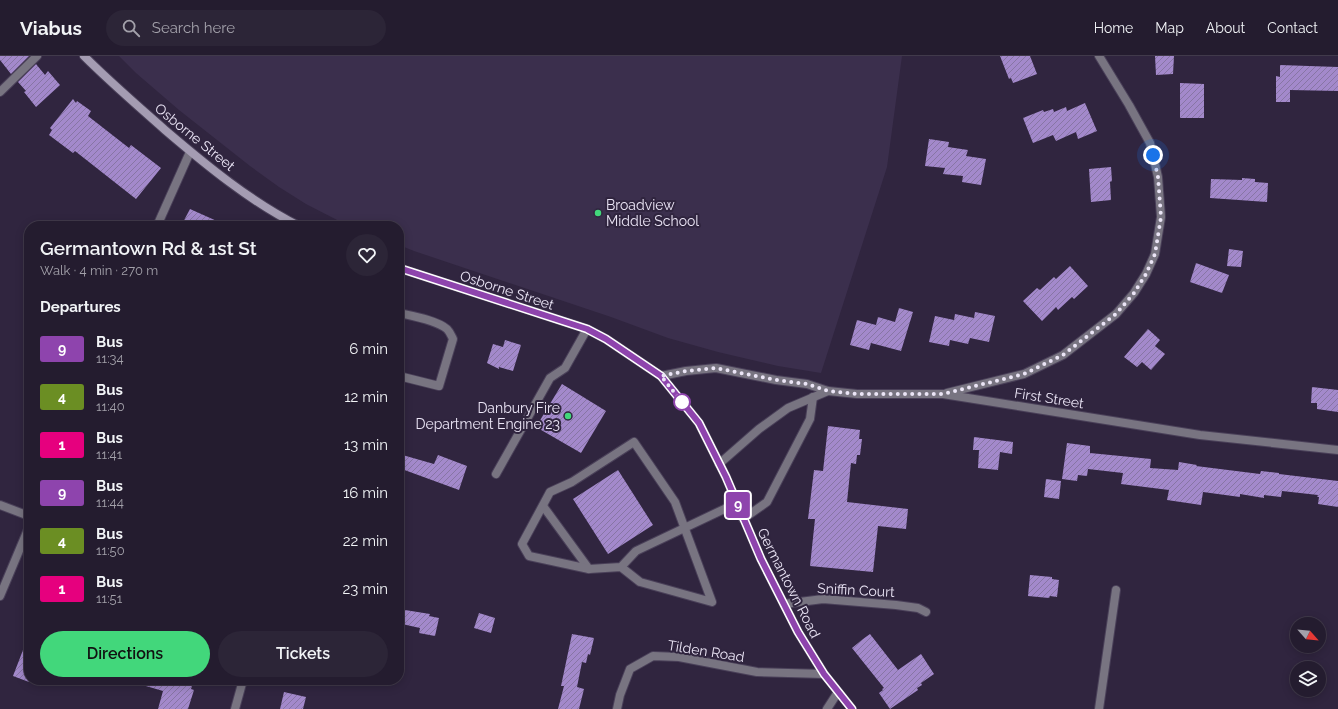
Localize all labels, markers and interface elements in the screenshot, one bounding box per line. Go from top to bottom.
search box [106,10,386,46]
text: Viabus [20,17,82,39]
icon: search [120,17,142,39]
text: Search here [152,19,235,37]
text: Home [1094,20,1133,36]
text: Map [1155,20,1184,36]
text: About [1206,20,1245,36]
text: Contact [1267,20,1318,36]
street label: Osborne Street [152,100,238,174]
your location [1143,145,1163,165]
place label: Broadview Middle School [606,197,699,229]
marker: Broadview Middle School [593,208,603,218]
button: heart [346,234,388,276]
text: Germantown Rd & 1st St [40,237,257,259]
text: Walk · 4 min · 270 m [40,263,158,278]
street label: Osborne Street [458,267,556,313]
text: Departures [40,298,121,316]
text: Bus [96,333,123,351]
text: 6 min [349,340,388,358]
text: 9 [58,341,66,357]
text: 11:34 [96,351,124,366]
text: Bus [96,381,123,399]
street label: First Street [1013,385,1085,411]
text: 12 min [344,388,388,406]
text: 4 [58,389,66,405]
unlabelled marker [673,393,691,411]
text: 11:40 [96,399,125,414]
place label: Danbury Fire Department Engine 23 [415,400,560,432]
marker: Danbury Fire Department Engine 23 [563,411,573,421]
text: Bus [96,429,123,447]
text: 13 min [344,436,388,454]
text: 1 [59,437,65,453]
text: 11:41 [96,447,122,462]
text: Bus [96,477,123,495]
text: 16 min [343,484,388,502]
text: 9 [58,485,66,501]
line badge: 9 [725,492,751,518]
text: 11:44 [96,495,124,510]
text: 9 [734,497,742,513]
text: Bus [96,525,123,543]
street label: Germantown Road [754,525,824,641]
text: 22 min [343,532,388,550]
text: 4 [58,533,66,549]
text: 11:50 [96,543,125,558]
text: Bus [96,573,123,591]
text: 23 min [343,580,388,598]
street label: Sniffin Court [817,580,895,600]
text: 1 [59,581,65,597]
text: 11:51 [96,591,122,606]
north arrow [1290,617,1326,653]
map controls [1290,617,1326,697]
button: Directions [40,631,210,677]
button: Tickets [218,631,388,677]
street label: Tilden Road [666,637,746,665]
button: layers [1290,661,1326,697]

